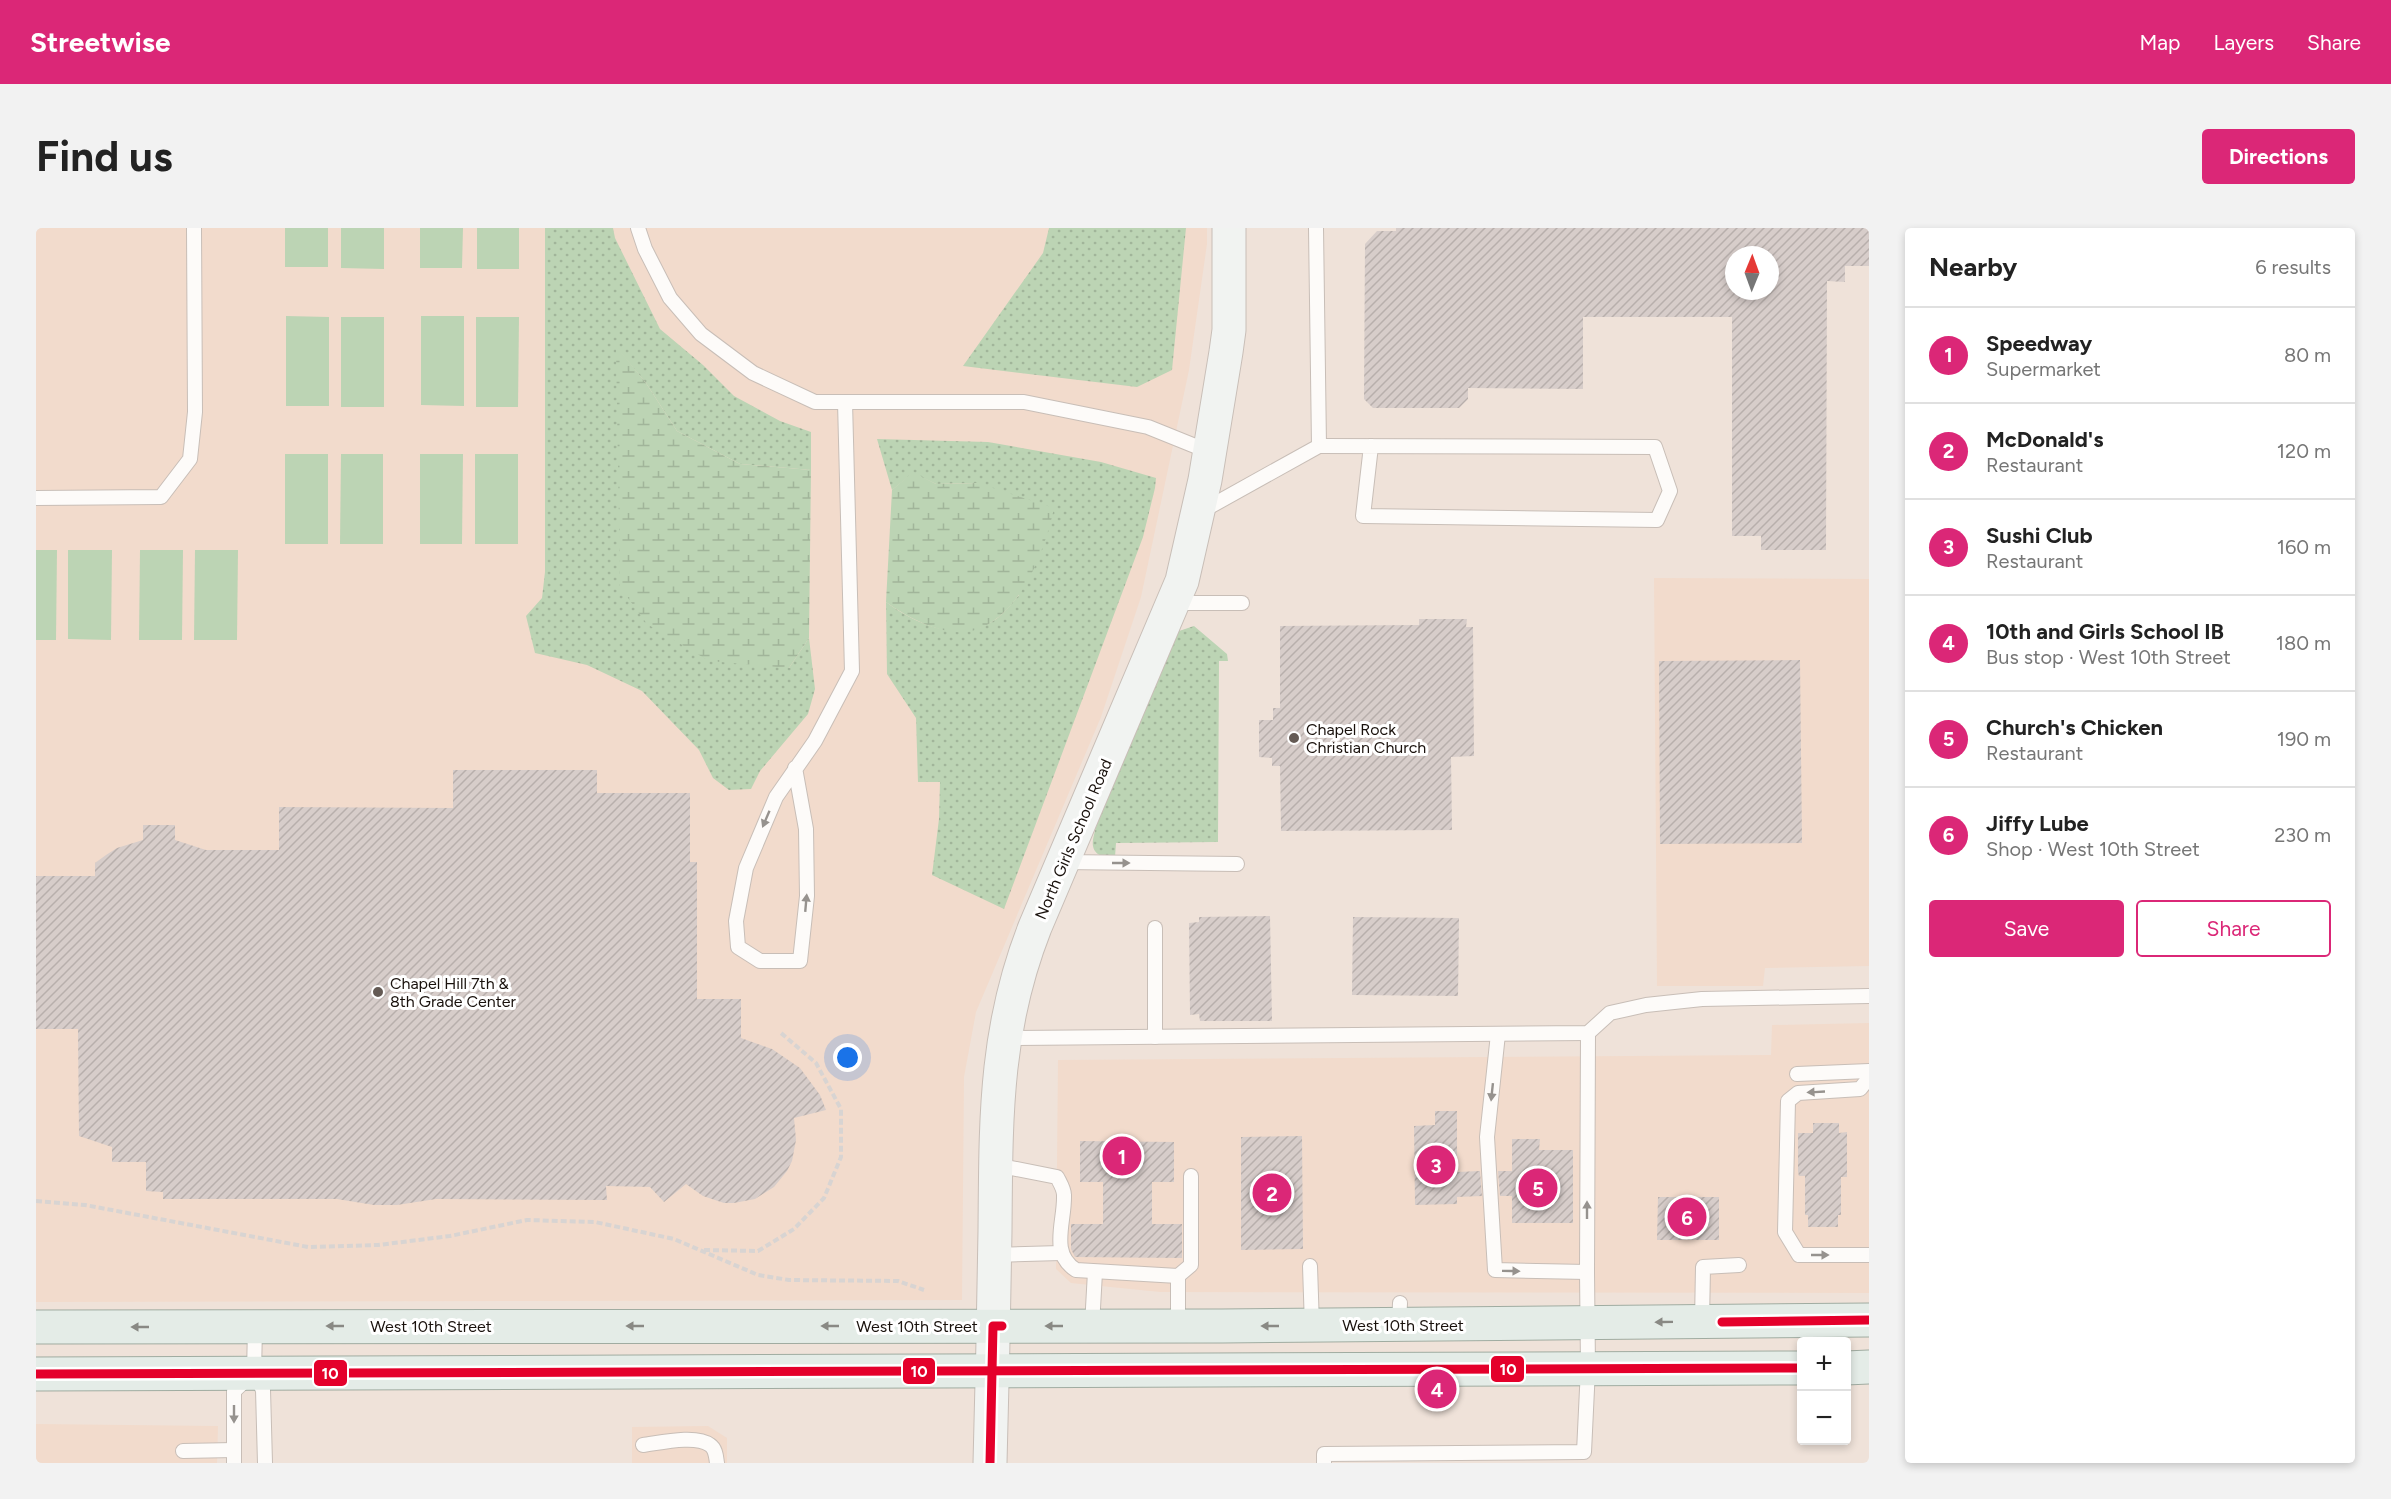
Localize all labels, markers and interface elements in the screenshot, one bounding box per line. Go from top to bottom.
text: Streetwise [30,25,170,59]
text: Map [2140,30,2180,55]
text: Layers [2213,30,2274,55]
text: Share [2307,30,2361,55]
button: Directions [2202,129,2355,184]
text: Find us [36,131,173,182]
north arrow [1725,246,1779,300]
text: Nearby [1929,251,2017,283]
text: 6 results [2255,255,2331,279]
text: Speedway [1986,330,2092,357]
text: 1 [1944,343,1953,367]
text: 80 m [2284,343,2331,367]
text: Supermarket [1986,357,2101,381]
text: McDonald's [1986,426,2103,453]
text: 2 [1943,439,1954,463]
text: 120 m [2277,439,2331,463]
text: Restaurant [1986,453,2083,477]
text: Sushi Club [1986,522,2093,549]
text: 3 [1943,535,1954,559]
text: 160 m [2277,535,2331,559]
text: Restaurant [1986,549,2083,573]
text: 10th and Girls School IB [1986,618,2224,645]
text: 4 [1942,631,1955,655]
text: 180 m [2276,631,2331,655]
text: Bus stop · West 10th Street [1986,645,2231,669]
text: Church's Chicken [1986,714,2163,741]
place label: Chapel Rock Christian Church [1306,720,1426,757]
text: 5 [1943,727,1954,751]
text: 190 m [2277,727,2331,751]
marker: Chapel Rock Christian Church [1287,731,1301,745]
text: Restaurant [1986,741,2083,765]
street label: North Girls School Road [1031,756,1116,922]
one-way arrow [761,810,770,828]
text: Jiffy Lube [1986,810,2089,837]
text: 6 [1943,823,1954,847]
text: 230 m [2274,823,2331,847]
text: Shop · West 10th Street [1986,837,2200,861]
one-way arrow [1111,858,1130,868]
one-way arrow [801,894,811,913]
button: Save [1929,900,2124,957]
button: Share [2136,900,2331,957]
place label: Chapel Hill 7th & 8th Grade Center [390,974,516,1011]
marker: Chapel Hill 7th & 8th Grade Center [371,985,385,999]
your location [833,1043,862,1072]
one-way arrow [1487,1082,1497,1101]
one-way arrow [1806,1087,1825,1096]
pin: 1 [1102,1134,1142,1178]
pin: 3 [1416,1142,1456,1188]
pin: 5 [1518,1166,1558,1210]
pin: 2 [1252,1170,1292,1216]
pin: 6 [1668,1194,1706,1240]
one-way arrow [1582,1201,1592,1220]
one-way arrow [1811,1250,1830,1260]
one-way arrow [1501,1266,1520,1275]
street label: West 10th Street [1342,1316,1464,1335]
street label: West 10th Street [370,1317,492,1336]
street label: West 10th Street [856,1317,978,1336]
one-way arrow [1654,1318,1673,1327]
one-way arrow [625,1321,644,1331]
one-way arrow [820,1321,839,1331]
one-way arrow [1045,1321,1064,1331]
one-way arrow [1261,1321,1280,1331]
one-way arrow [130,1322,149,1332]
one-way arrow [325,1322,344,1331]
map controls [1797,1337,1851,1445]
button: + [1797,1337,1851,1391]
line badge: 10 [1490,1355,1525,1383]
line badge: 10 [902,1357,936,1385]
line badge: 10 [313,1359,348,1387]
text: 10 [1499,1360,1517,1379]
text: 10 [910,1362,928,1381]
text: 10 [321,1364,339,1383]
pin: 4 [1418,1366,1456,1412]
button: − [1797,1391,1851,1445]
one-way arrow [229,1404,239,1423]

